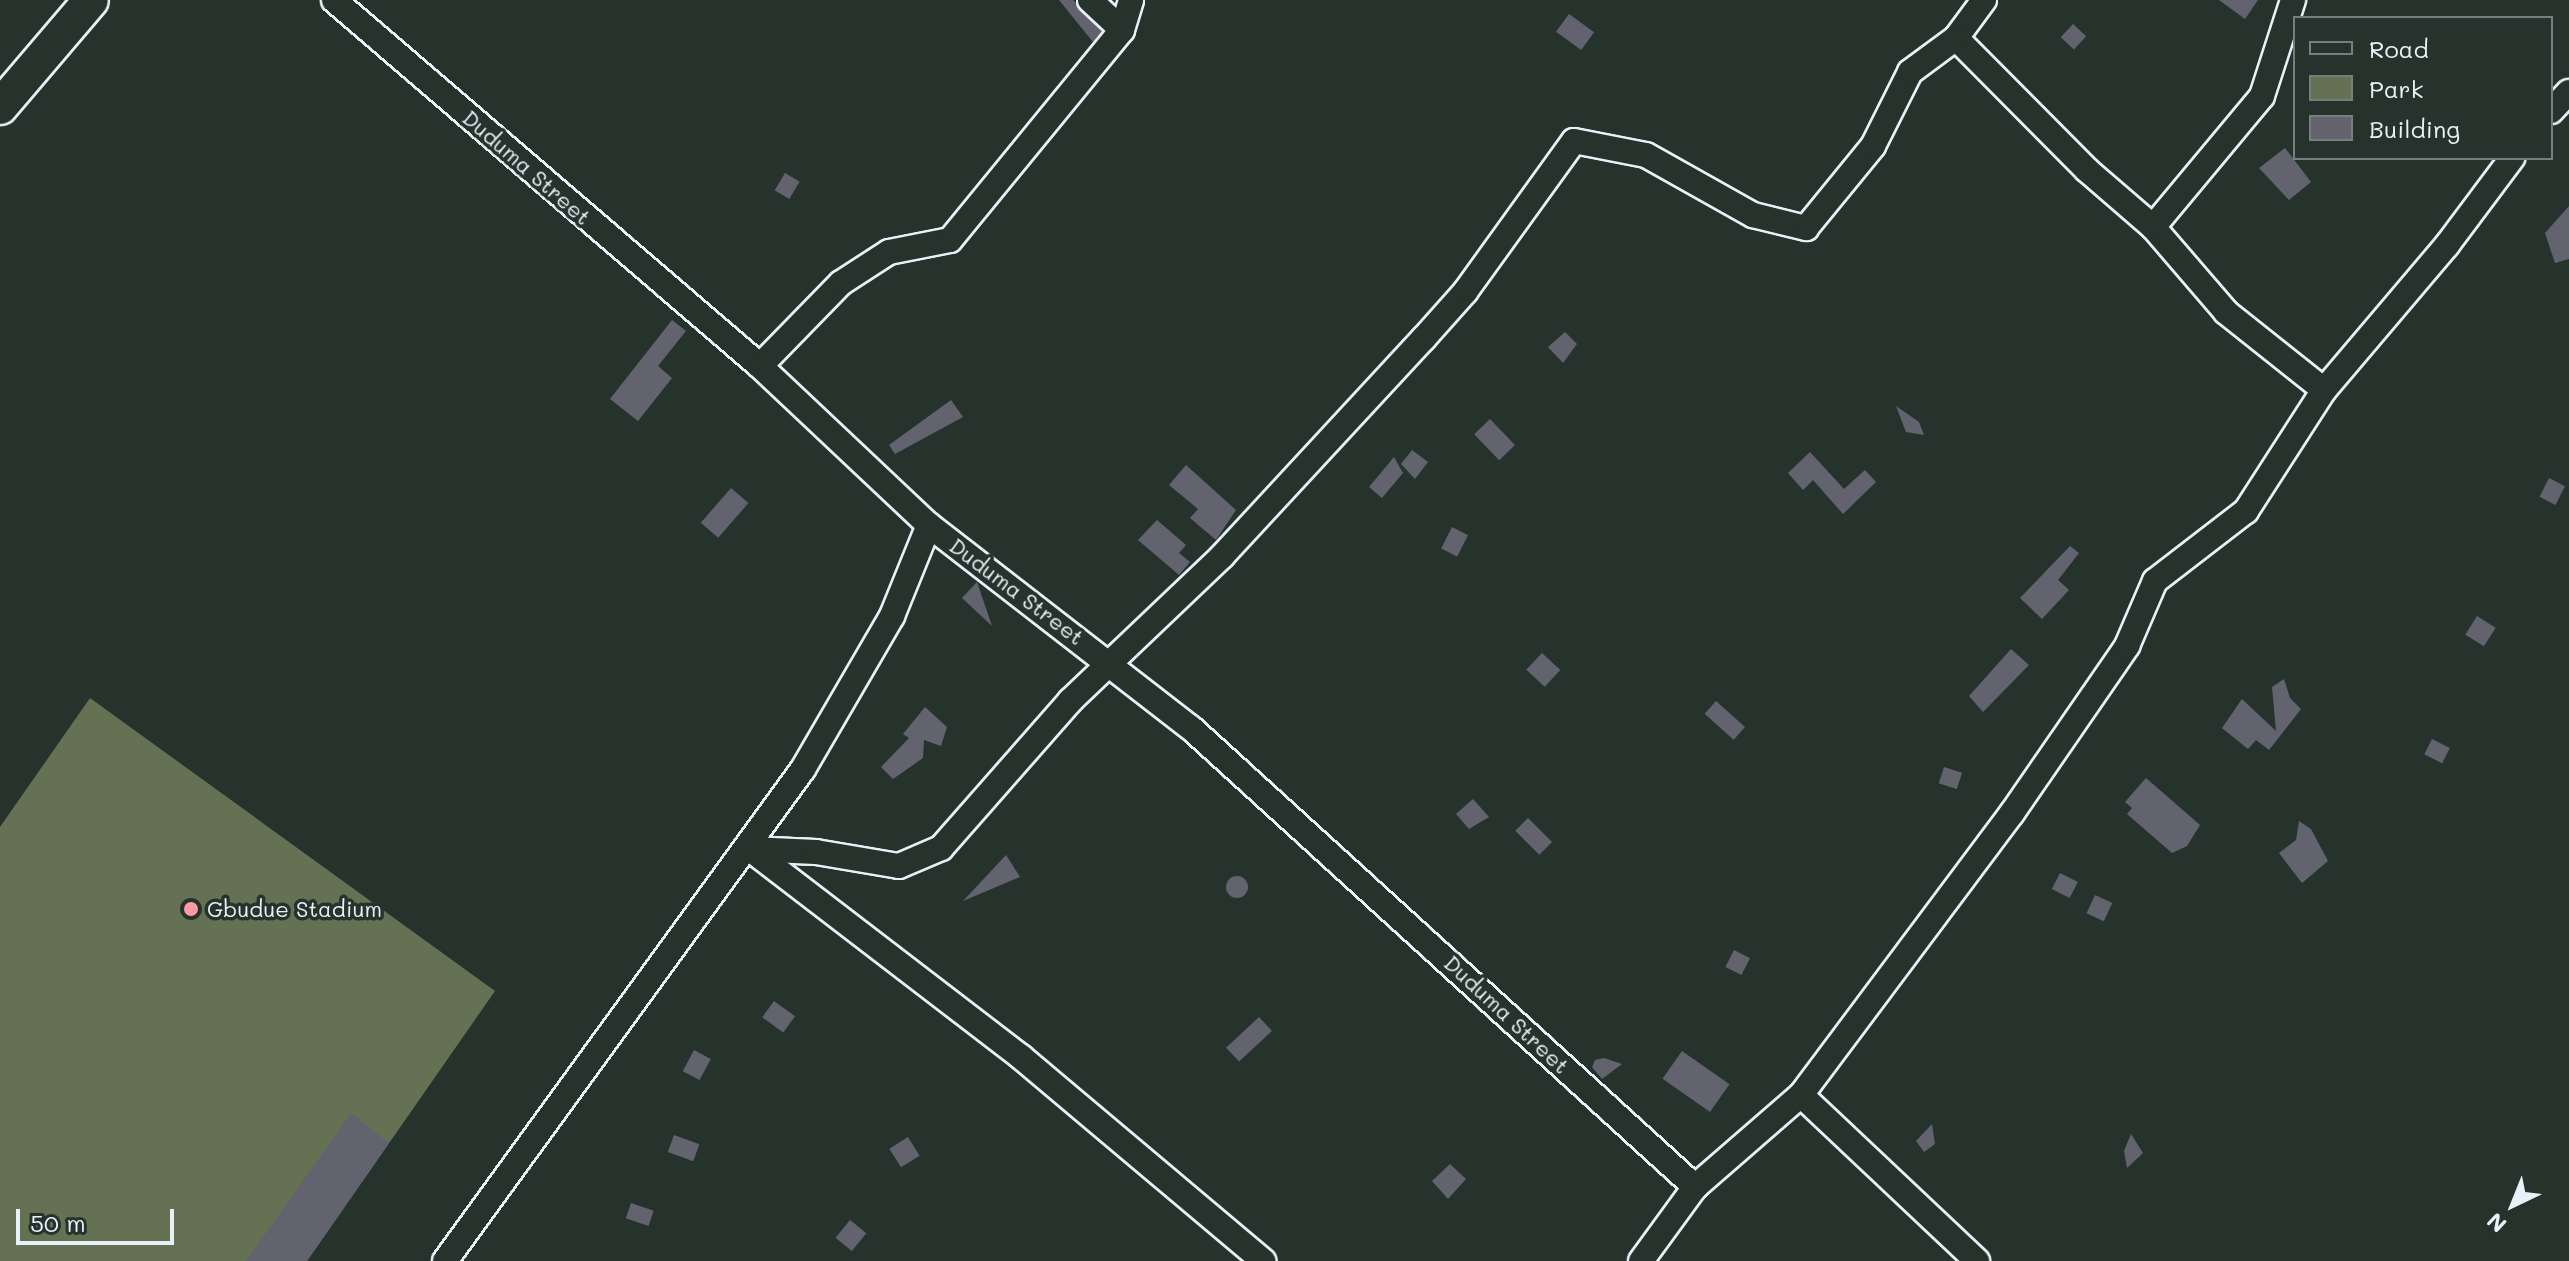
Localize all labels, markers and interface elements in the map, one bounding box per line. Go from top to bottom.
legend [2293,16,2553,160]
text: Road [2369,33,2429,64]
text: Park [2369,73,2423,104]
street label: Duduma Street [457,104,597,230]
text: Building [2369,113,2460,144]
street label: Duduma Street [945,532,1089,650]
place label: Gbudue Stadium [207,896,382,922]
marker: Gbudue Stadium [182,900,200,918]
street label: Duduma Street [1439,949,1575,1079]
north arrow [2473,1165,2553,1245]
scale bar [20,1193,178,1243]
text: 50 m [30,1207,86,1238]
text: N [2480,1207,2512,1239]

